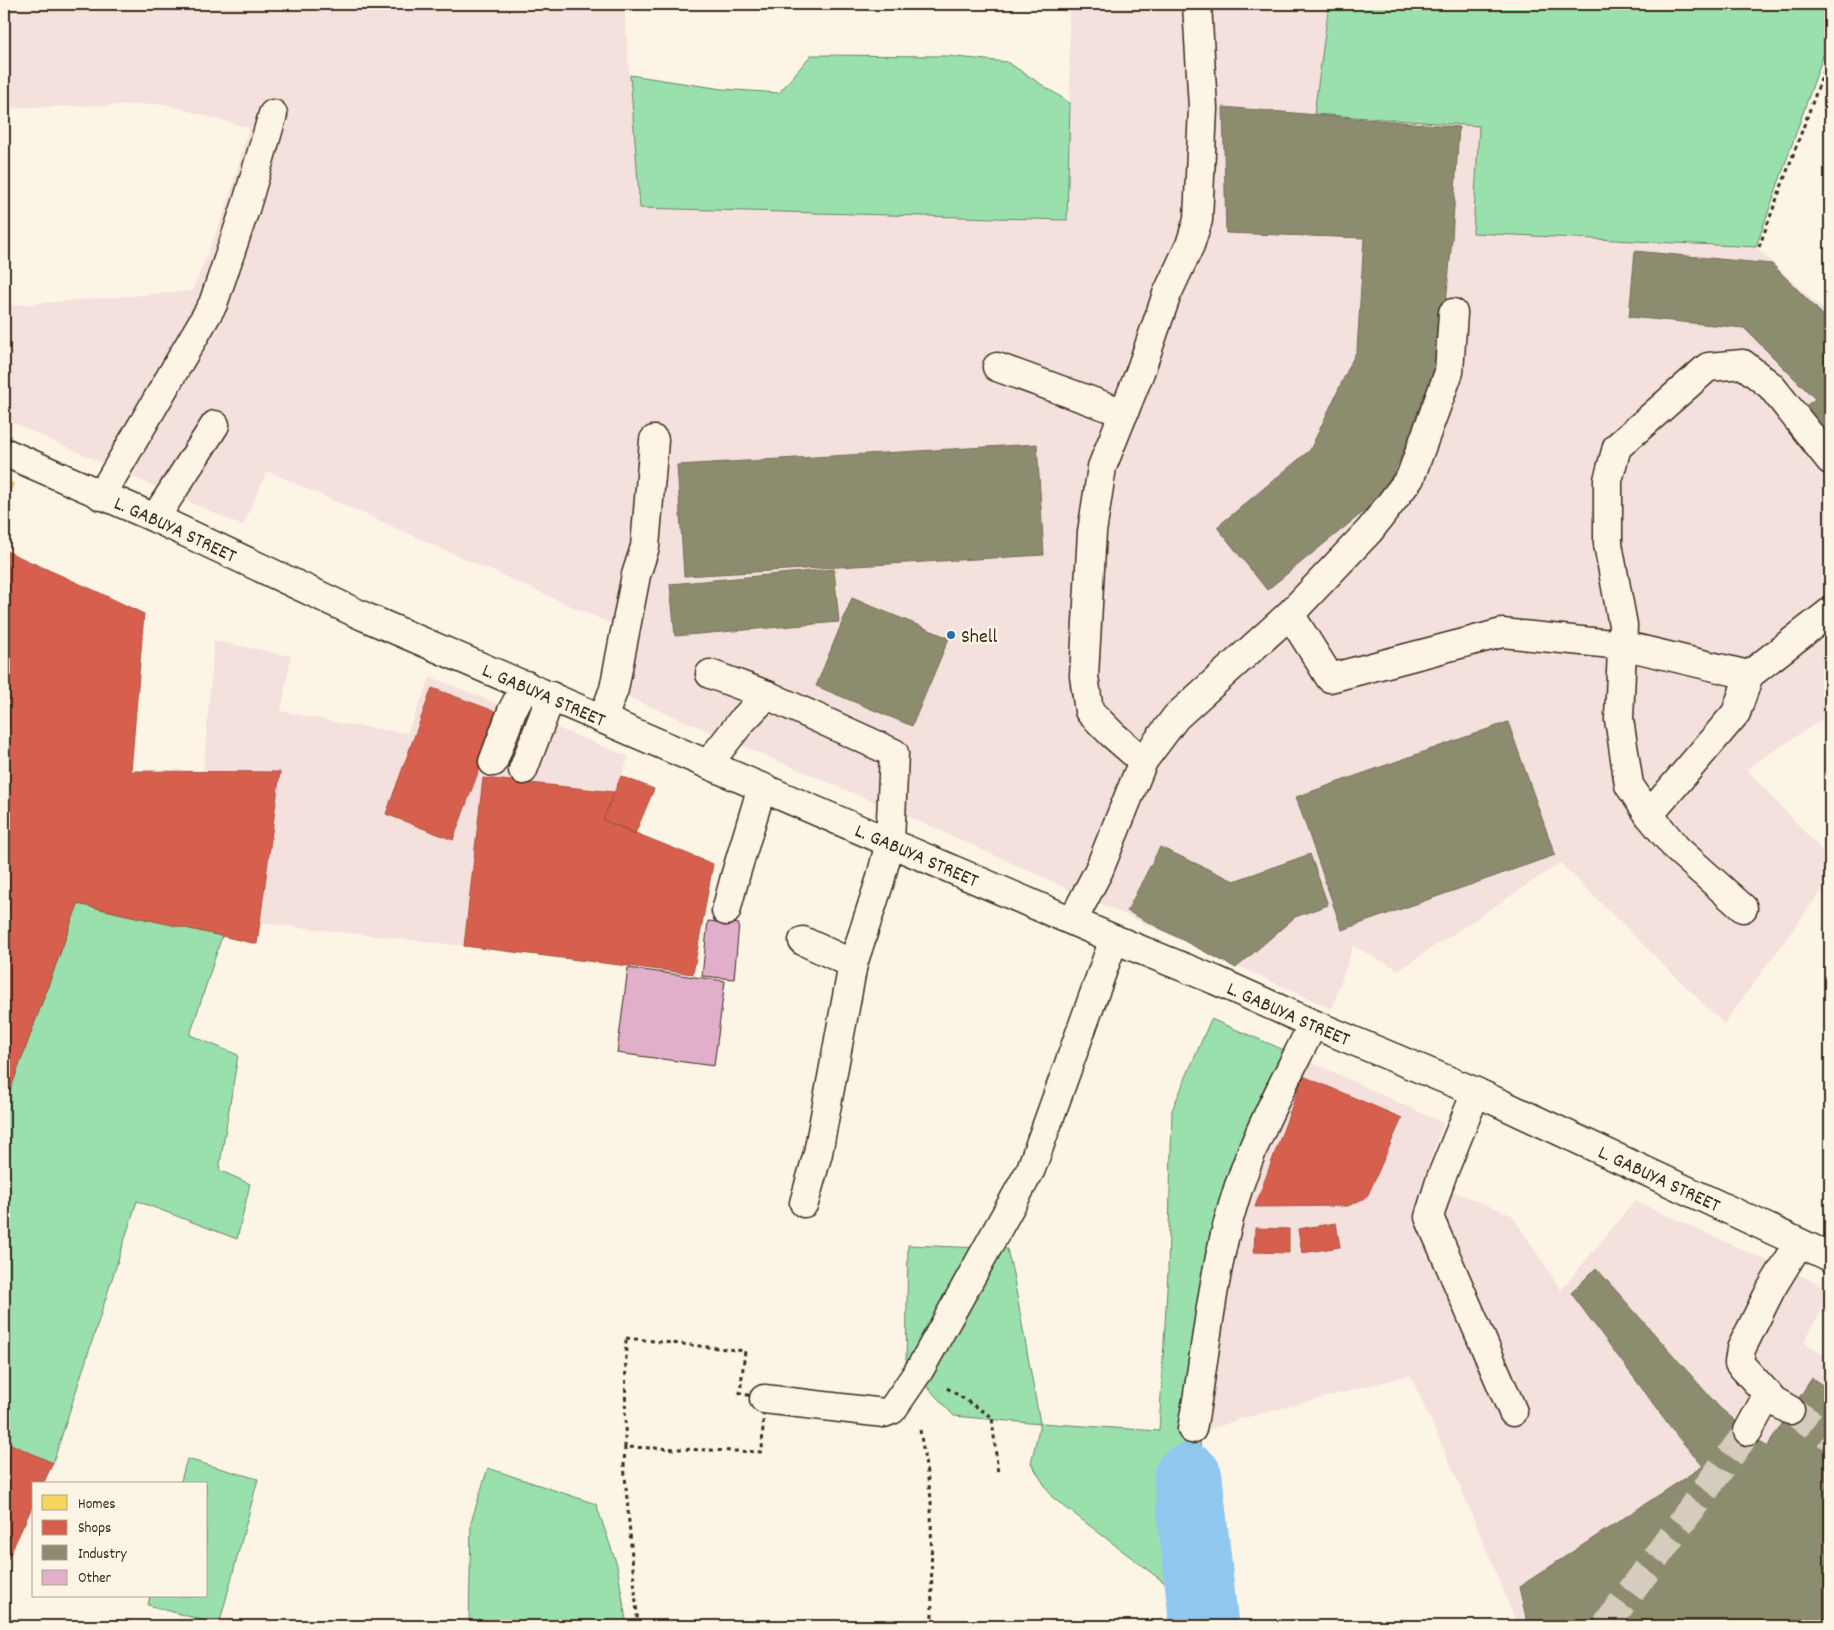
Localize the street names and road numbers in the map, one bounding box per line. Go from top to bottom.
street label: L. GABUYA STREET [109,491,240,571]
street label: L. GABUYA STREET [477,658,609,736]
street label: L. GABUYA STREET [850,818,982,896]
street label: L. GABUYA STREET [1222,976,1353,1055]
street label: L. GABUYA STREET [1593,1140,1724,1221]

